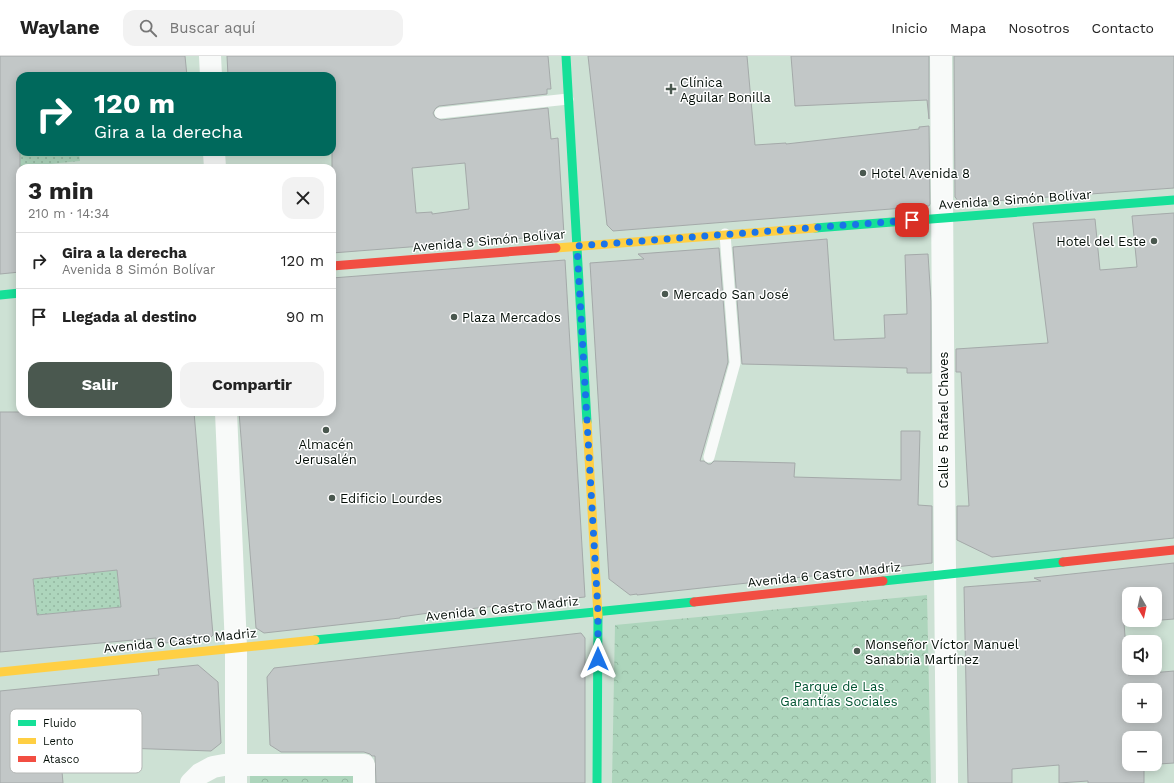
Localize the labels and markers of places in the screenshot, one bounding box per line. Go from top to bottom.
place label: Clínica Aguilar Bonilla [680,75,771,105]
marker: Clínica Aguilar Bonilla [665,83,677,95]
place label: Hotel Avenida 8 [871,166,970,181]
marker: Hotel Avenida 8 [858,168,868,178]
pin [895,203,929,237]
place label: Hotel del Este [1056,234,1146,249]
marker: Hotel del Este [1149,236,1159,246]
place label: Mercado San José [673,287,789,302]
marker: Mercado San José [660,289,670,299]
place label: Plaza Mercados [462,310,561,325]
marker: Plaza Mercados [449,312,459,322]
marker: Almacén Jerusalén [321,425,331,435]
place label: Almacén Jerusalén [295,437,357,467]
place label: Edificio Lourdes [340,491,442,506]
marker: Edificio Lourdes [327,493,337,503]
place label: Monseñor Víctor Manuel Sanabria Martínez [865,637,1019,667]
marker: Monseñor Víctor Manuel Sanabria Martínez [852,646,862,656]

